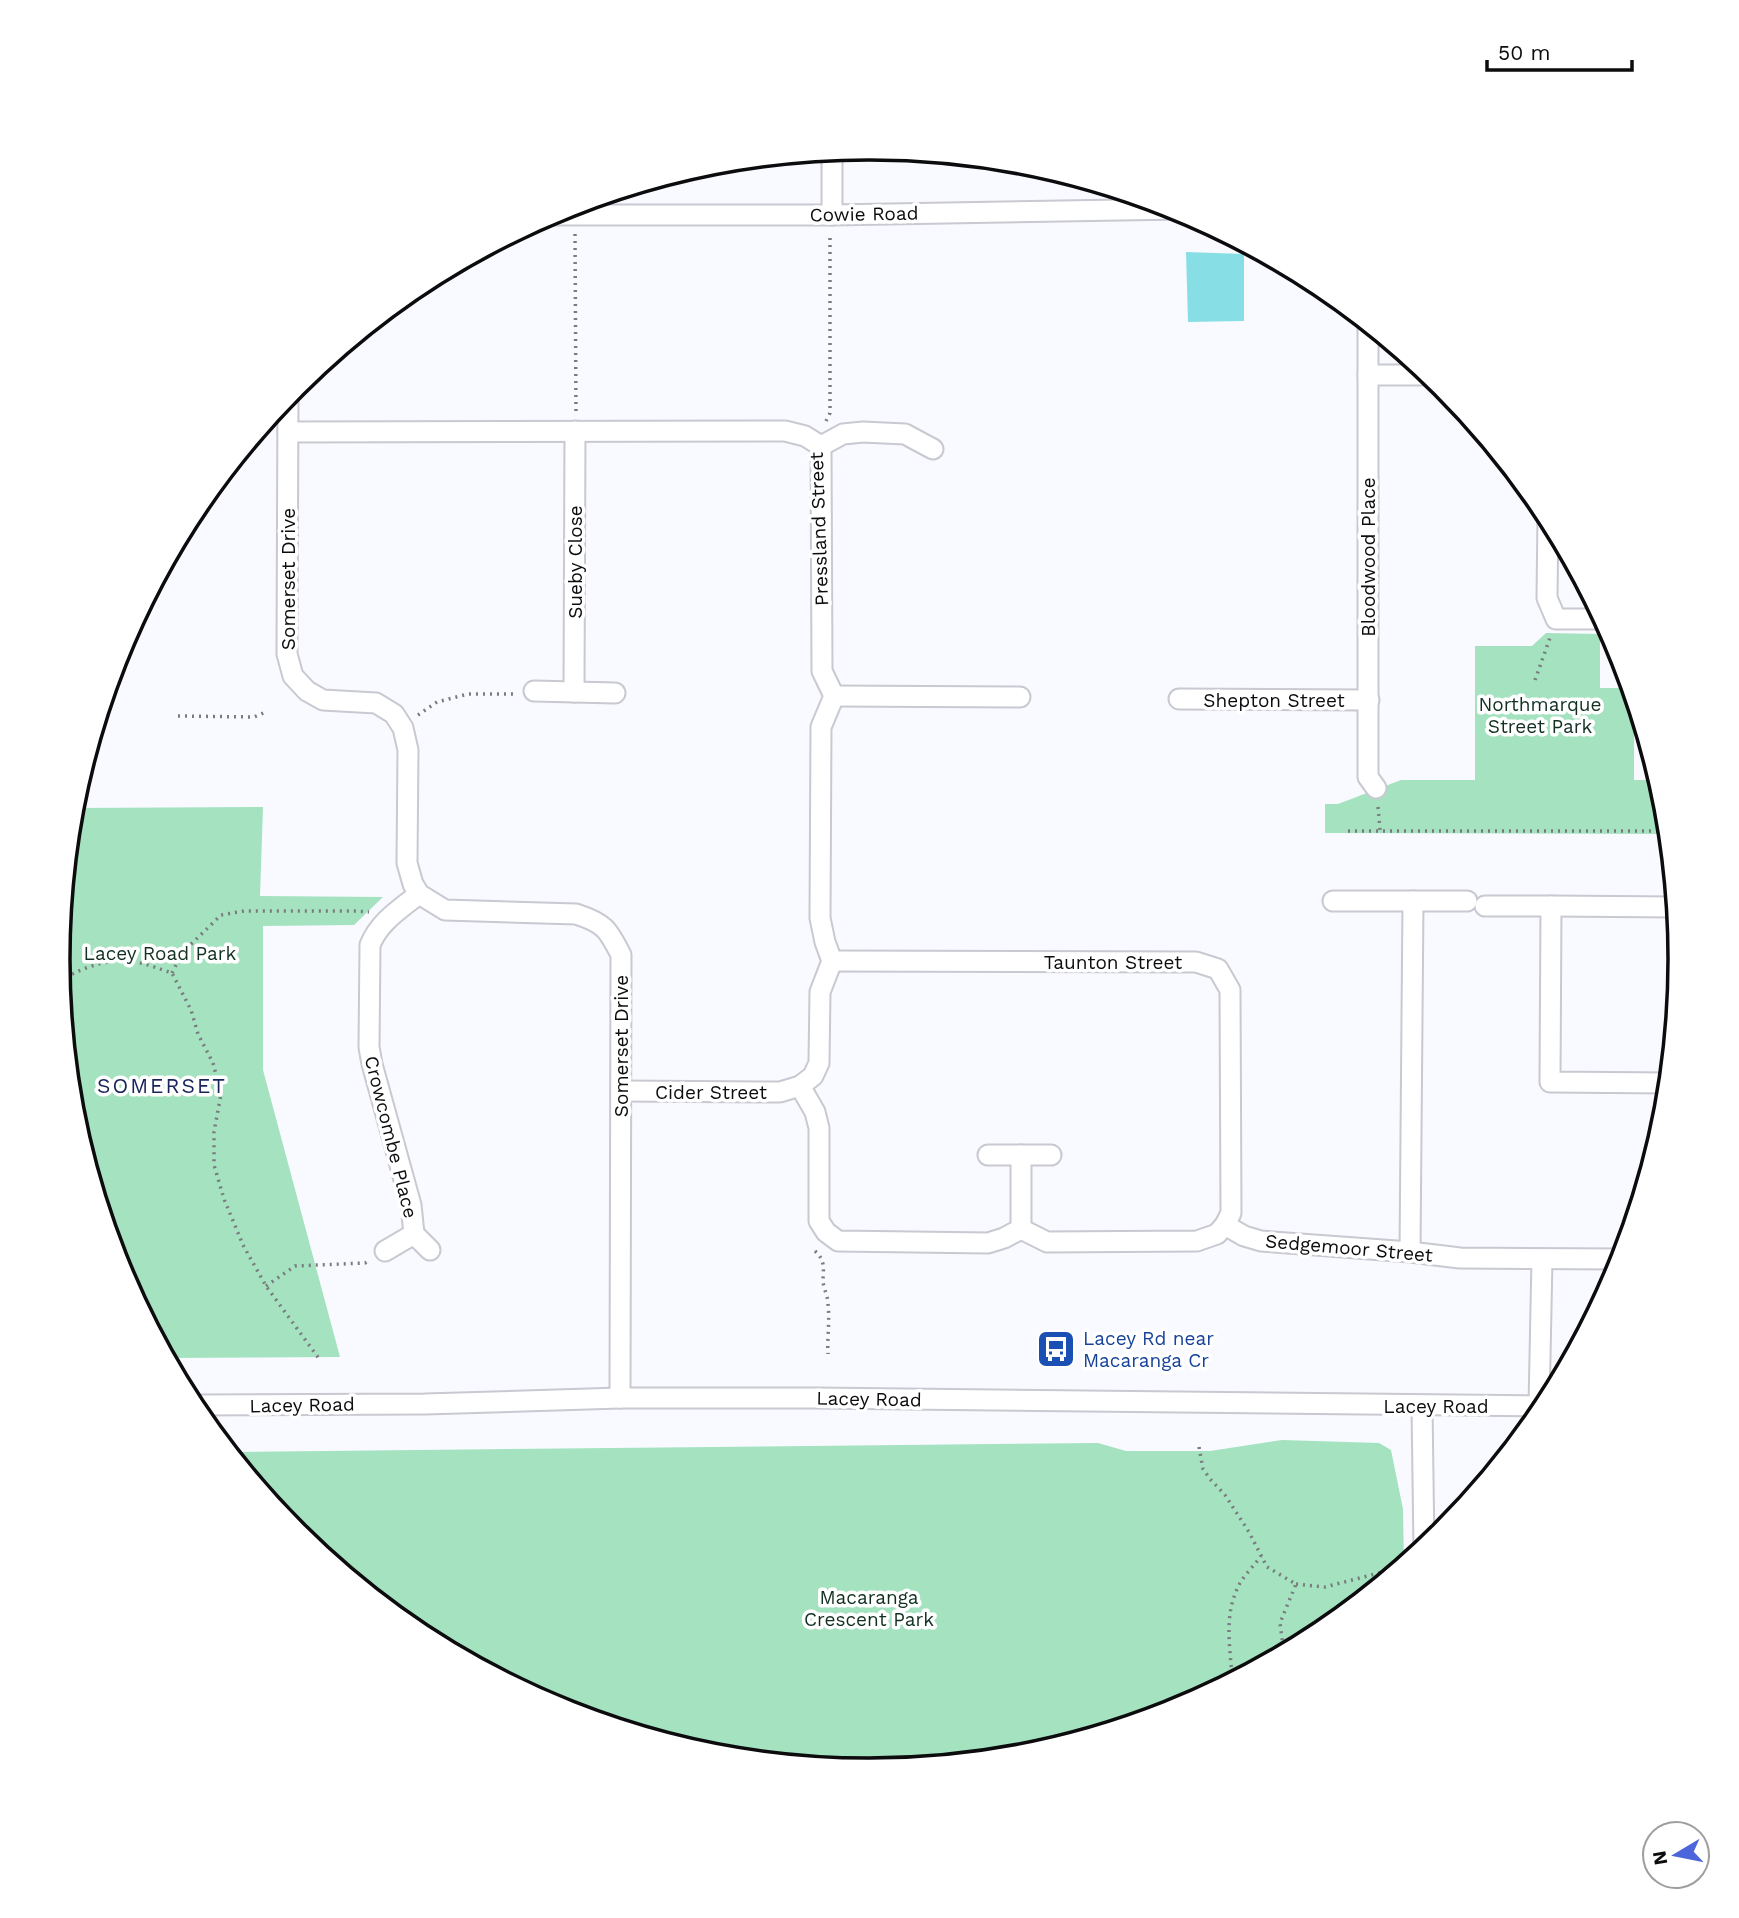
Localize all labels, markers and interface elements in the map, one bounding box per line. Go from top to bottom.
scale bar [1487,28,1632,72]
text: 50 m [1498,40,1550,65]
street label: Cowie Road [809,202,919,226]
street label: Pressland Street [805,452,833,606]
street label: Bloodwood Place [1357,477,1380,637]
street label: Sueby Close [564,505,587,619]
street label: Somerset Drive [277,508,300,650]
street label: Shepton Street [1203,689,1345,712]
park label: Northmarque Street Park [1478,693,1602,738]
park label: Lacey Road Park [84,942,237,965]
street label: Taunton Street [1044,951,1182,974]
street label: Somerset Drive [610,975,633,1117]
street label: Crowcombe Place [360,1053,422,1221]
district label: SOMERSET [97,1073,227,1098]
street label: Cider Street [655,1081,767,1104]
street label: Sedgemoor Street [1264,1229,1434,1267]
place label: Lacey Rd near Macaranga Cr [1083,1327,1214,1372]
bus stop icon: Lacey Rd near Macaranga Cr [1035,1328,1077,1370]
street label: Lacey Road [816,1387,922,1411]
street label: Lacey Road [249,1393,355,1417]
street label: Lacey Road [1383,1395,1489,1418]
park label: Macaranga Crescent Park [804,1586,934,1631]
north arrow [1641,1820,1711,1890]
text: N [1647,1849,1672,1867]

